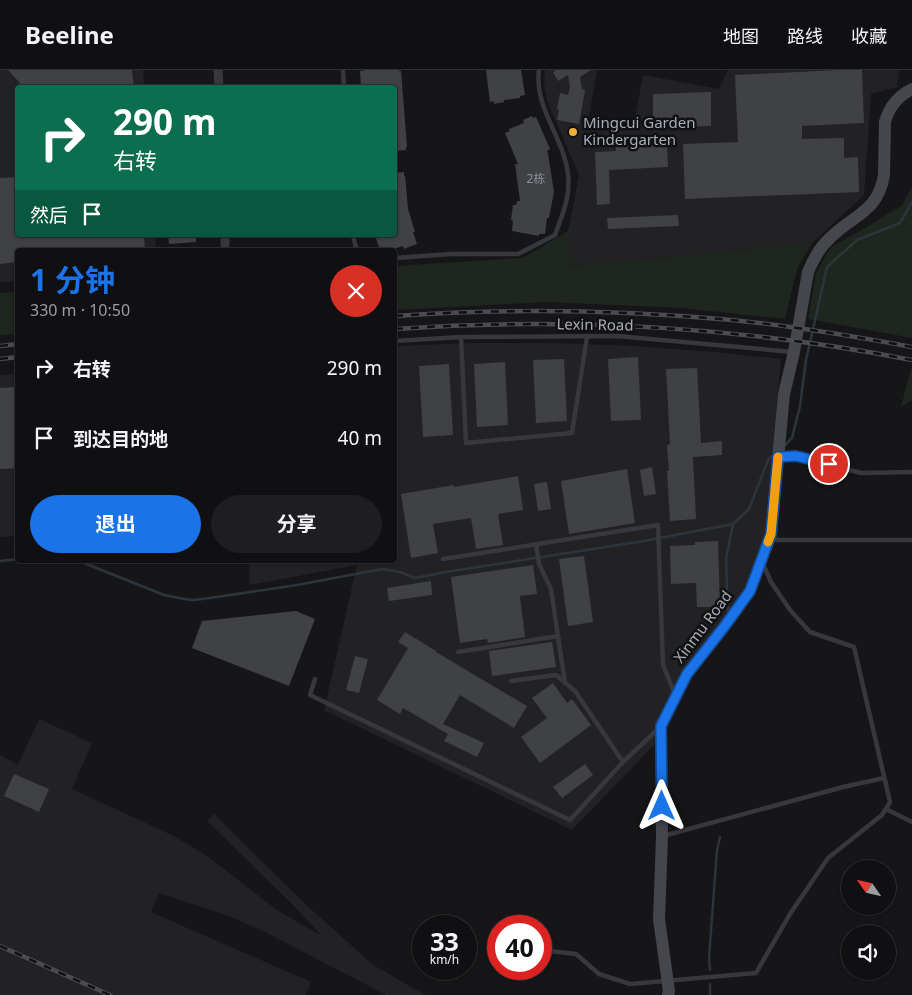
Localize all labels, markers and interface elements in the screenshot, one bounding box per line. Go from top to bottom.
text: Beeline [25,18,114,51]
text: 地图 [723,24,759,48]
text: 路线 [787,24,823,48]
text: 收藏 [851,24,887,48]
text: 290 m [113,98,216,145]
icon: right [30,105,95,170]
place label: Mingcui Garden Kindergarten [583,112,695,149]
marker: Mingcui Garden Kindergarten [567,126,579,138]
text: 右转 [113,145,157,175]
house number: 2栋 [527,170,545,187]
icon: arrive [78,200,106,228]
text: 然后 [30,202,68,228]
text: 1 分钟 [30,259,115,300]
button: close [330,265,382,317]
text: 330 m · 10:50 [30,299,130,321]
street label: Lexin Road [556,313,634,335]
icon: right [30,354,58,382]
text: 290 m [327,355,382,381]
text: 右转 [73,356,111,382]
icon: arrive [30,424,58,452]
text: 40 m [338,425,382,451]
text: 到达目的地 [73,426,168,452]
pin [808,443,850,485]
icon: arrive [815,450,843,478]
button: 退出 [30,495,201,553]
button: 分享 [211,495,382,553]
street label: Xinmu Road [669,586,736,666]
position arrow [635,779,687,831]
north arrow [841,860,896,915]
map controls [841,860,896,980]
speed limit sign: 40 [487,915,552,980]
text: 33 [430,924,459,958]
button: sound [841,925,896,980]
text: km/h [430,951,459,968]

